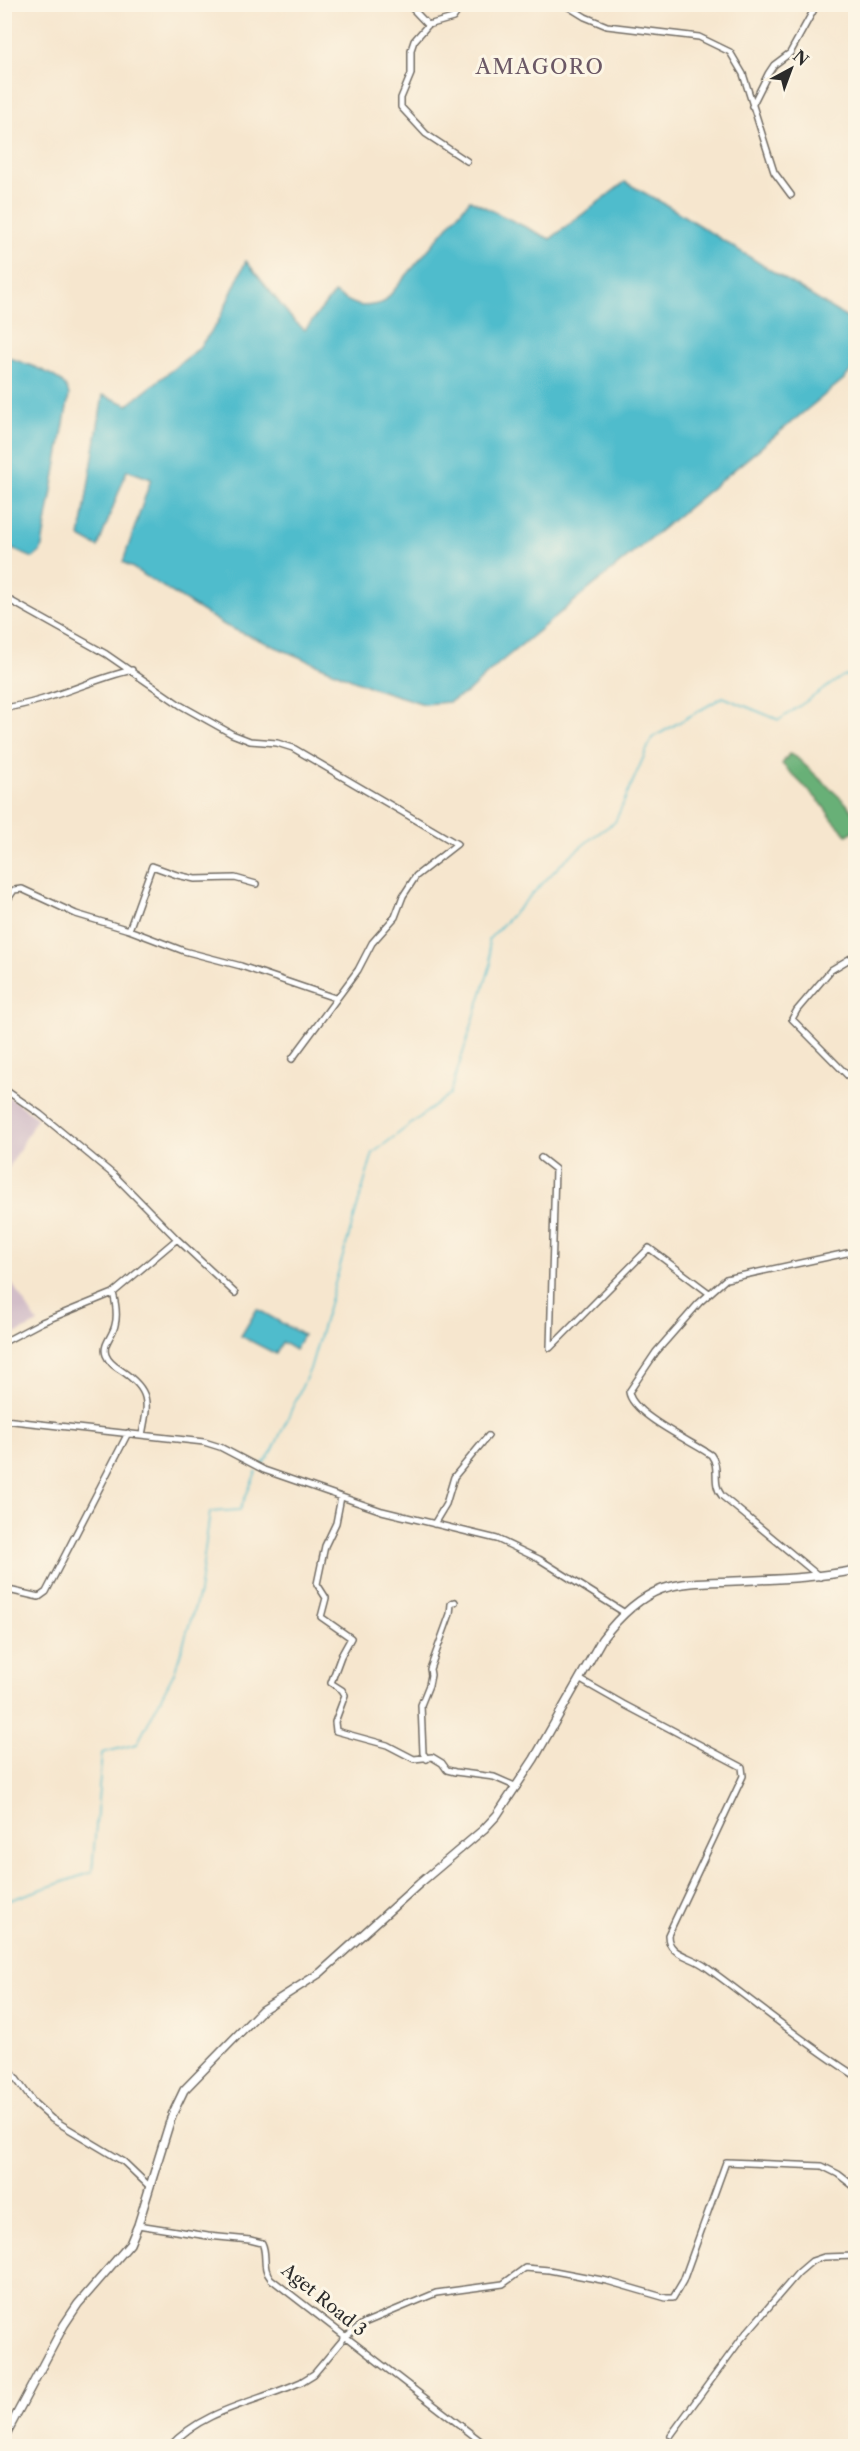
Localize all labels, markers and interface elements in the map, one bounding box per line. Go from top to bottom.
north arrow [761,39,821,99]
text: N [789,46,813,70]
district label: AMAGORO [475,54,604,79]
street label: Aget Road 3 [276,2258,371,2341]

